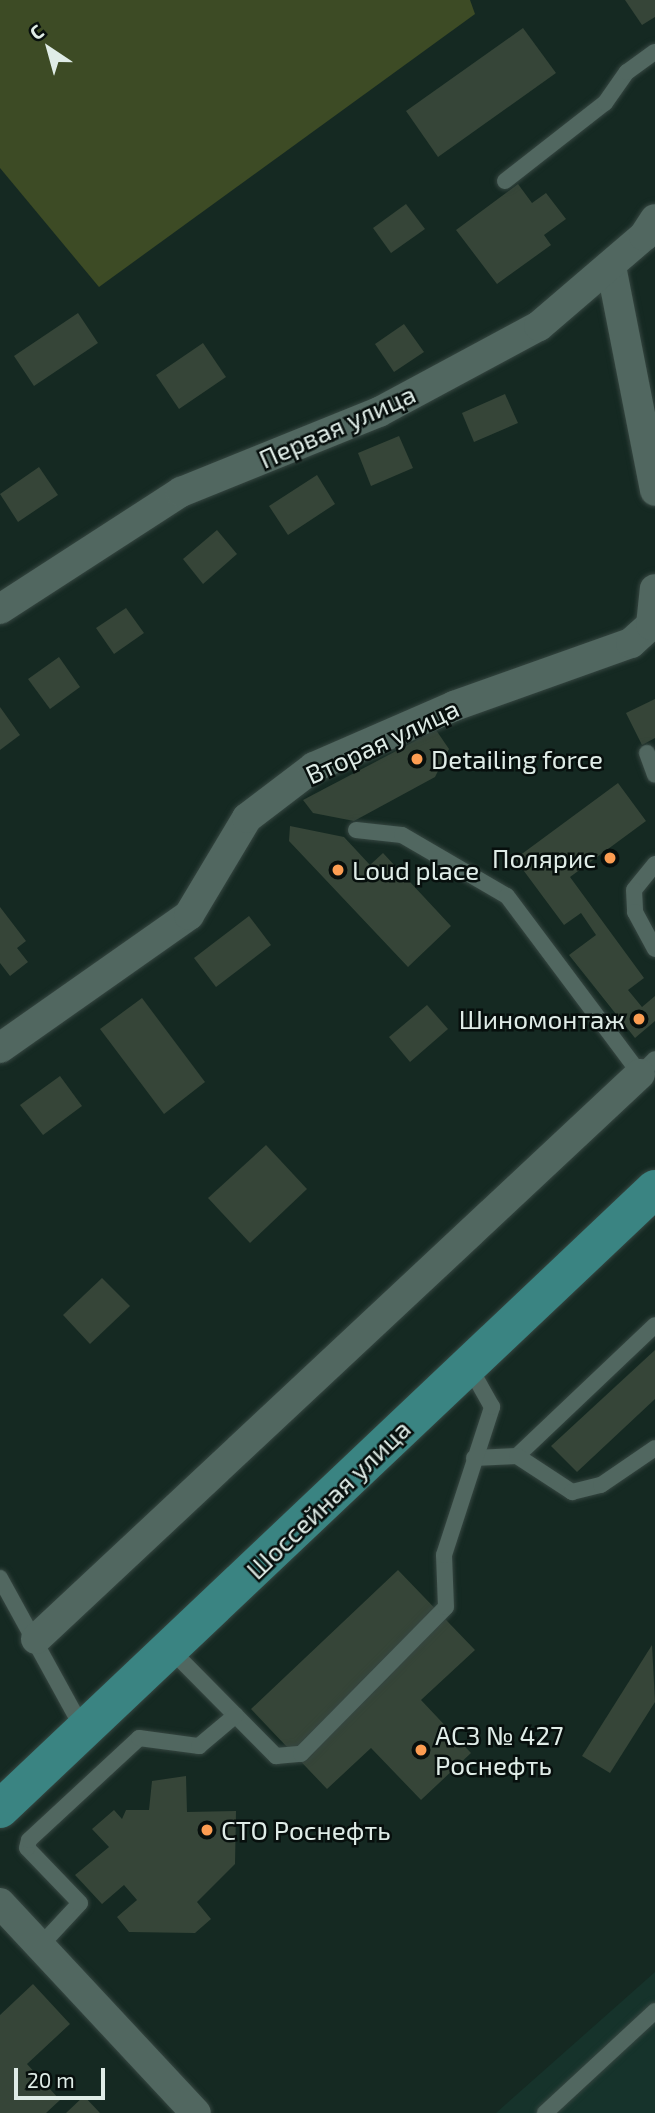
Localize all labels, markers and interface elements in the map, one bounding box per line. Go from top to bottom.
north arrow [14,14,84,84]
text: С [25,19,48,44]
street label: Первая улица [254,378,420,474]
street label: Вторая улица [300,692,464,790]
place label: Detailing force [431,743,603,775]
marker: Detailing force [409,751,425,767]
place label: Полярис [492,842,596,874]
marker: Полярис [602,850,618,866]
place label: Loud place [352,854,479,886]
marker: Loud place [330,862,346,878]
place label: Шиномонтаж [459,1003,625,1035]
marker: Шиномонтаж [631,1011,647,1027]
street label: Шоссейная улица [240,1413,416,1585]
place label: АСЗ № 427 Роснефть [435,1719,563,1780]
marker: АСЗ № 427 Роснефть [413,1742,429,1758]
place label: СТО Роснефть [221,1814,391,1846]
marker: СТО Роснефть [199,1822,215,1838]
scale bar [18,2054,108,2098]
text: 20 m [27,2067,75,2092]

